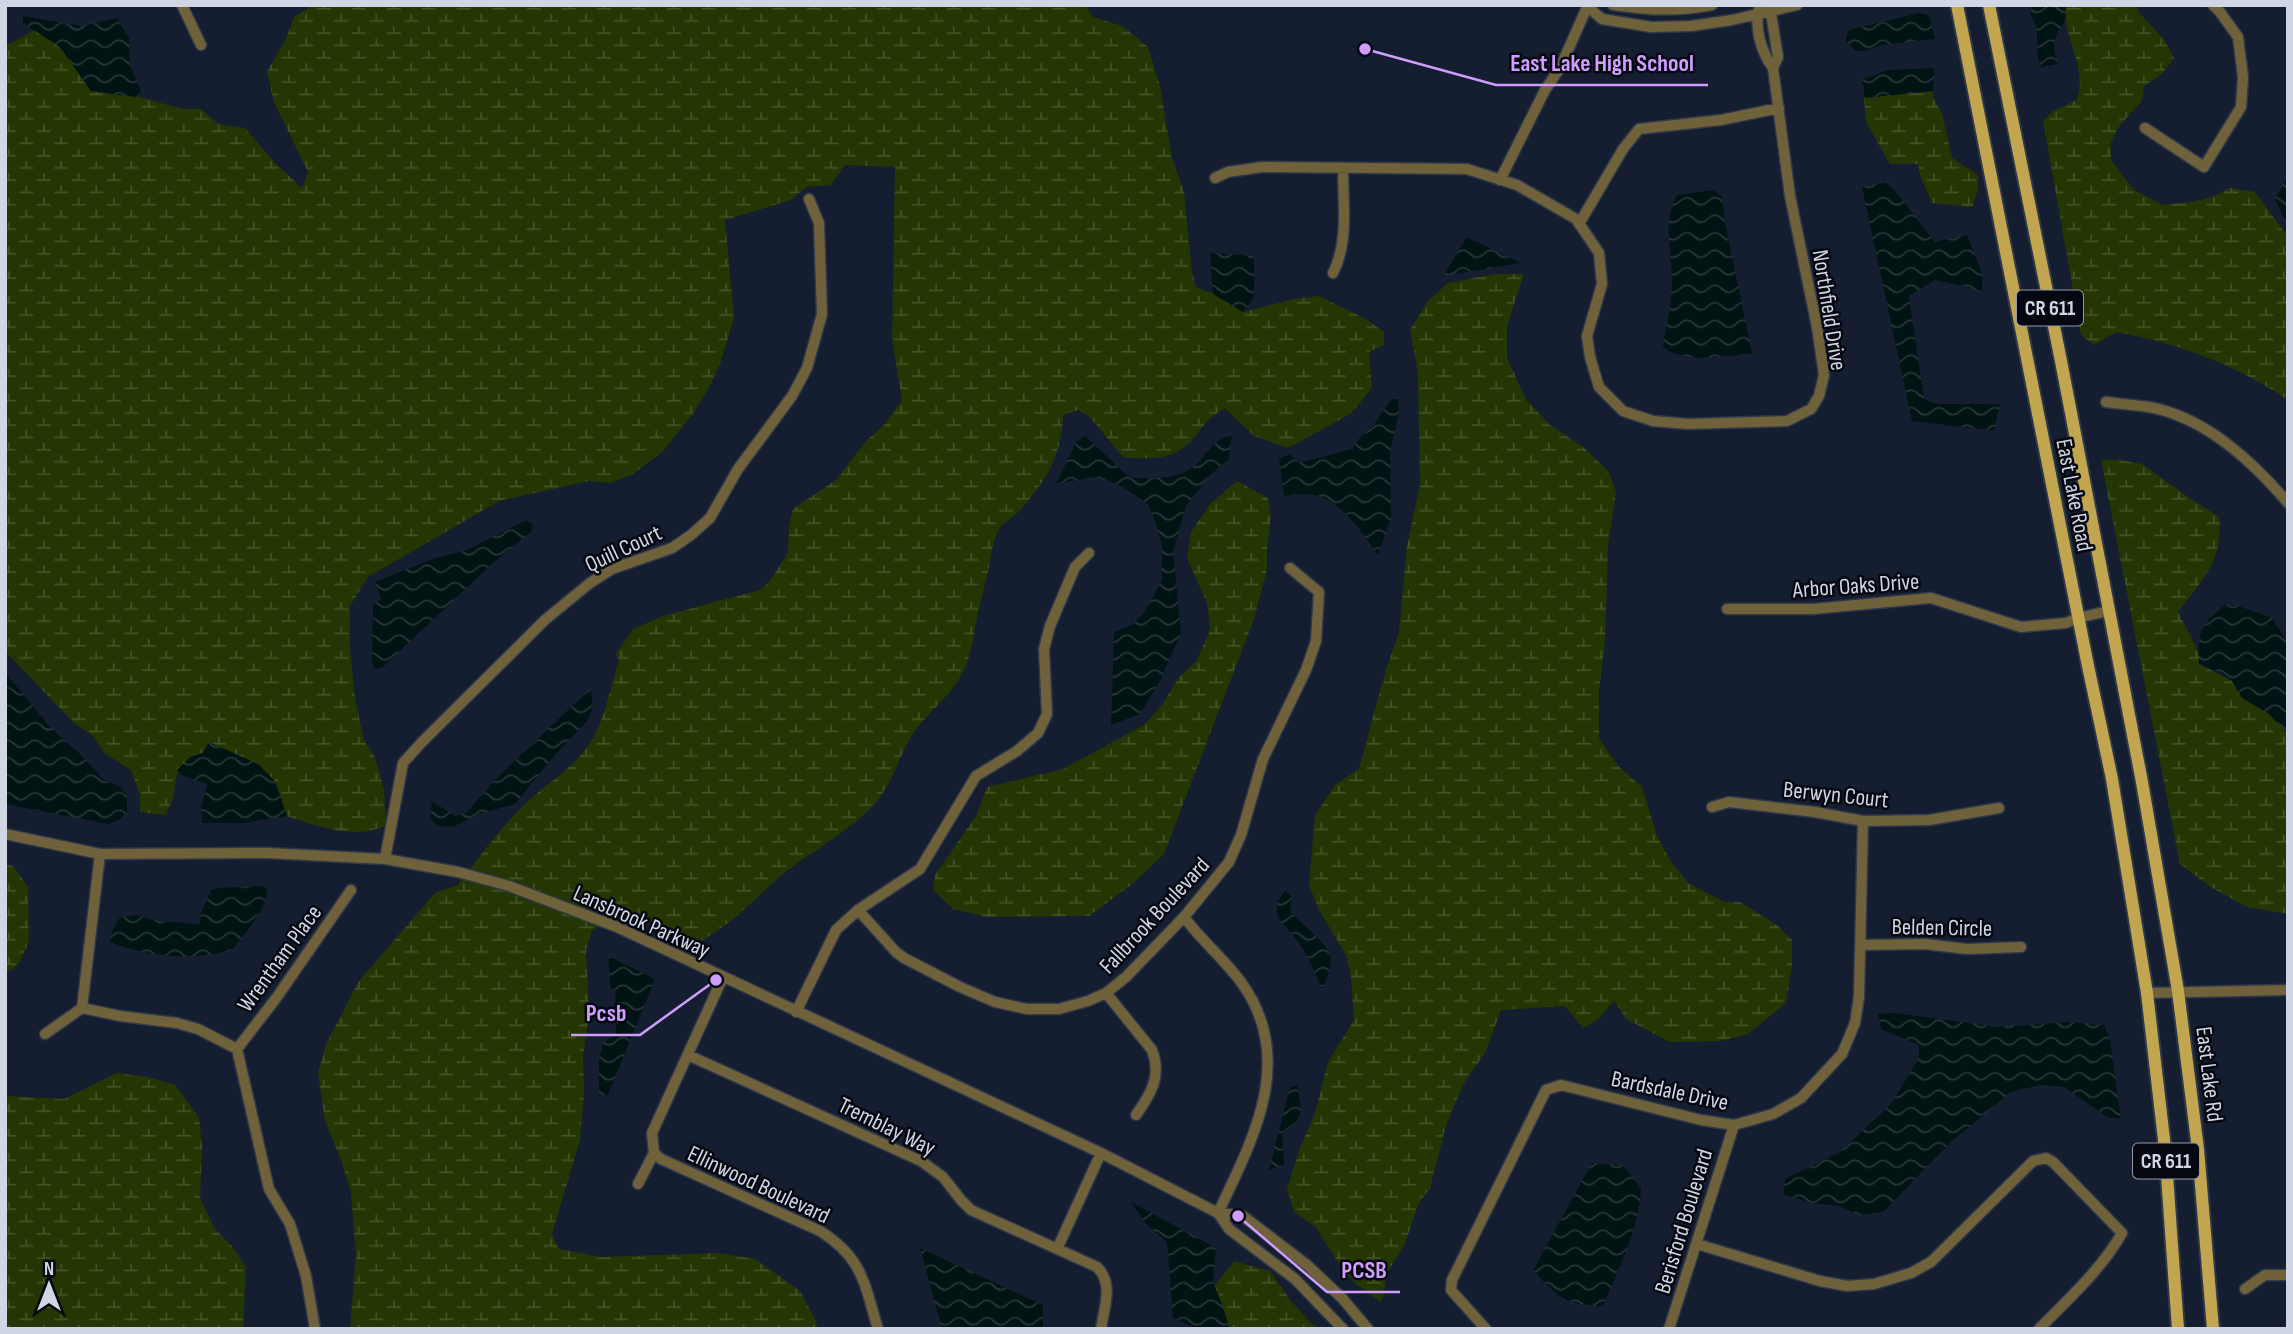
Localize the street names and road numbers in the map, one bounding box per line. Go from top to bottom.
street label: Northfield Drive [1806,248,1852,373]
road number: CR 611 [2017,290,2083,326]
street label: East Lake Road [2049,437,2099,554]
street label: Quill Court [581,519,666,579]
street label: Arbor Oaks Drive [1791,568,1920,604]
street label: Berwyn Court [1782,776,1890,814]
street label: Fallbrook Boulevard [1094,852,1216,980]
street label: Lansbrook Parkway [569,879,714,965]
street label: Wrentham Place [232,900,328,1018]
street label: Belden Circle [1891,913,1992,943]
street label: East Lake Rd [2189,1025,2229,1123]
street label: Bardsdale Drive [1609,1065,1731,1117]
street label: Tremblay Way [833,1091,940,1163]
street label: Ellinwood Boulevard [683,1140,834,1230]
road number: CR 611 [2133,1144,2199,1178]
street label: Berisford Boulevard [1649,1146,1719,1297]

